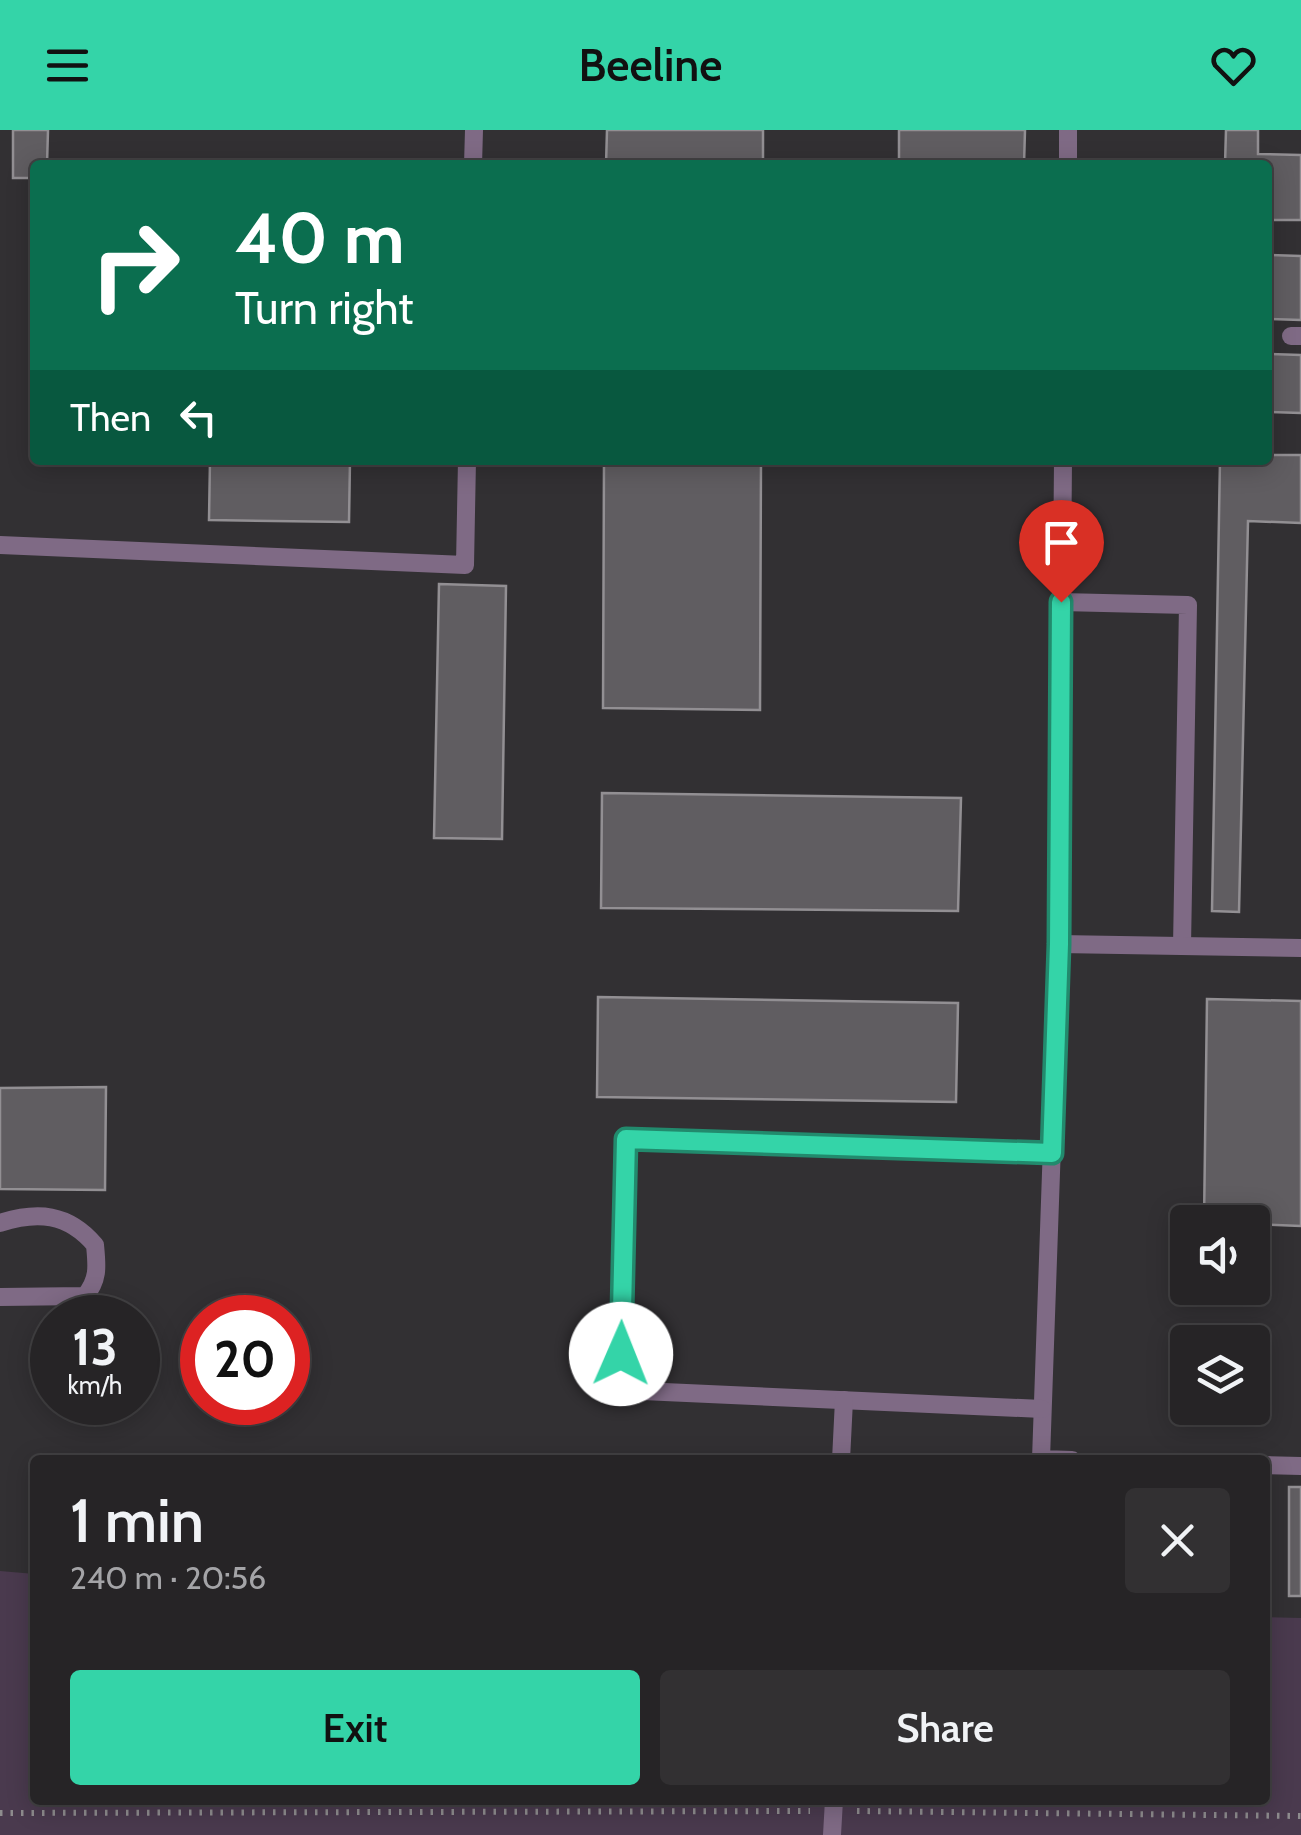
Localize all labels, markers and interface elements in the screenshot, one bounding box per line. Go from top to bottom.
icon: menu [40,38,95,93]
text: Beeline [579,38,722,92]
icon: heart [1206,38,1261,93]
text: 40 m [235,195,404,281]
icon: right [70,200,200,330]
text: Turn right [235,281,414,335]
icon: left [171,390,226,445]
text: Then [70,394,151,441]
pin [1019,500,1104,603]
icon: arrive [1034,515,1089,570]
map controls [1170,1205,1270,1425]
button: sound [1170,1205,1270,1305]
speed limit sign: 20 [180,1295,310,1425]
position arrow [569,1302,673,1406]
text: 13 [72,1317,118,1378]
button: layers [1170,1325,1270,1425]
text: km/h [68,1370,122,1400]
text: 1 min [70,1484,204,1557]
button: close [1125,1488,1230,1593]
text: 240 m · 20:56 [70,1558,266,1597]
button: Exit [70,1670,640,1785]
button: Share [660,1670,1230,1785]

